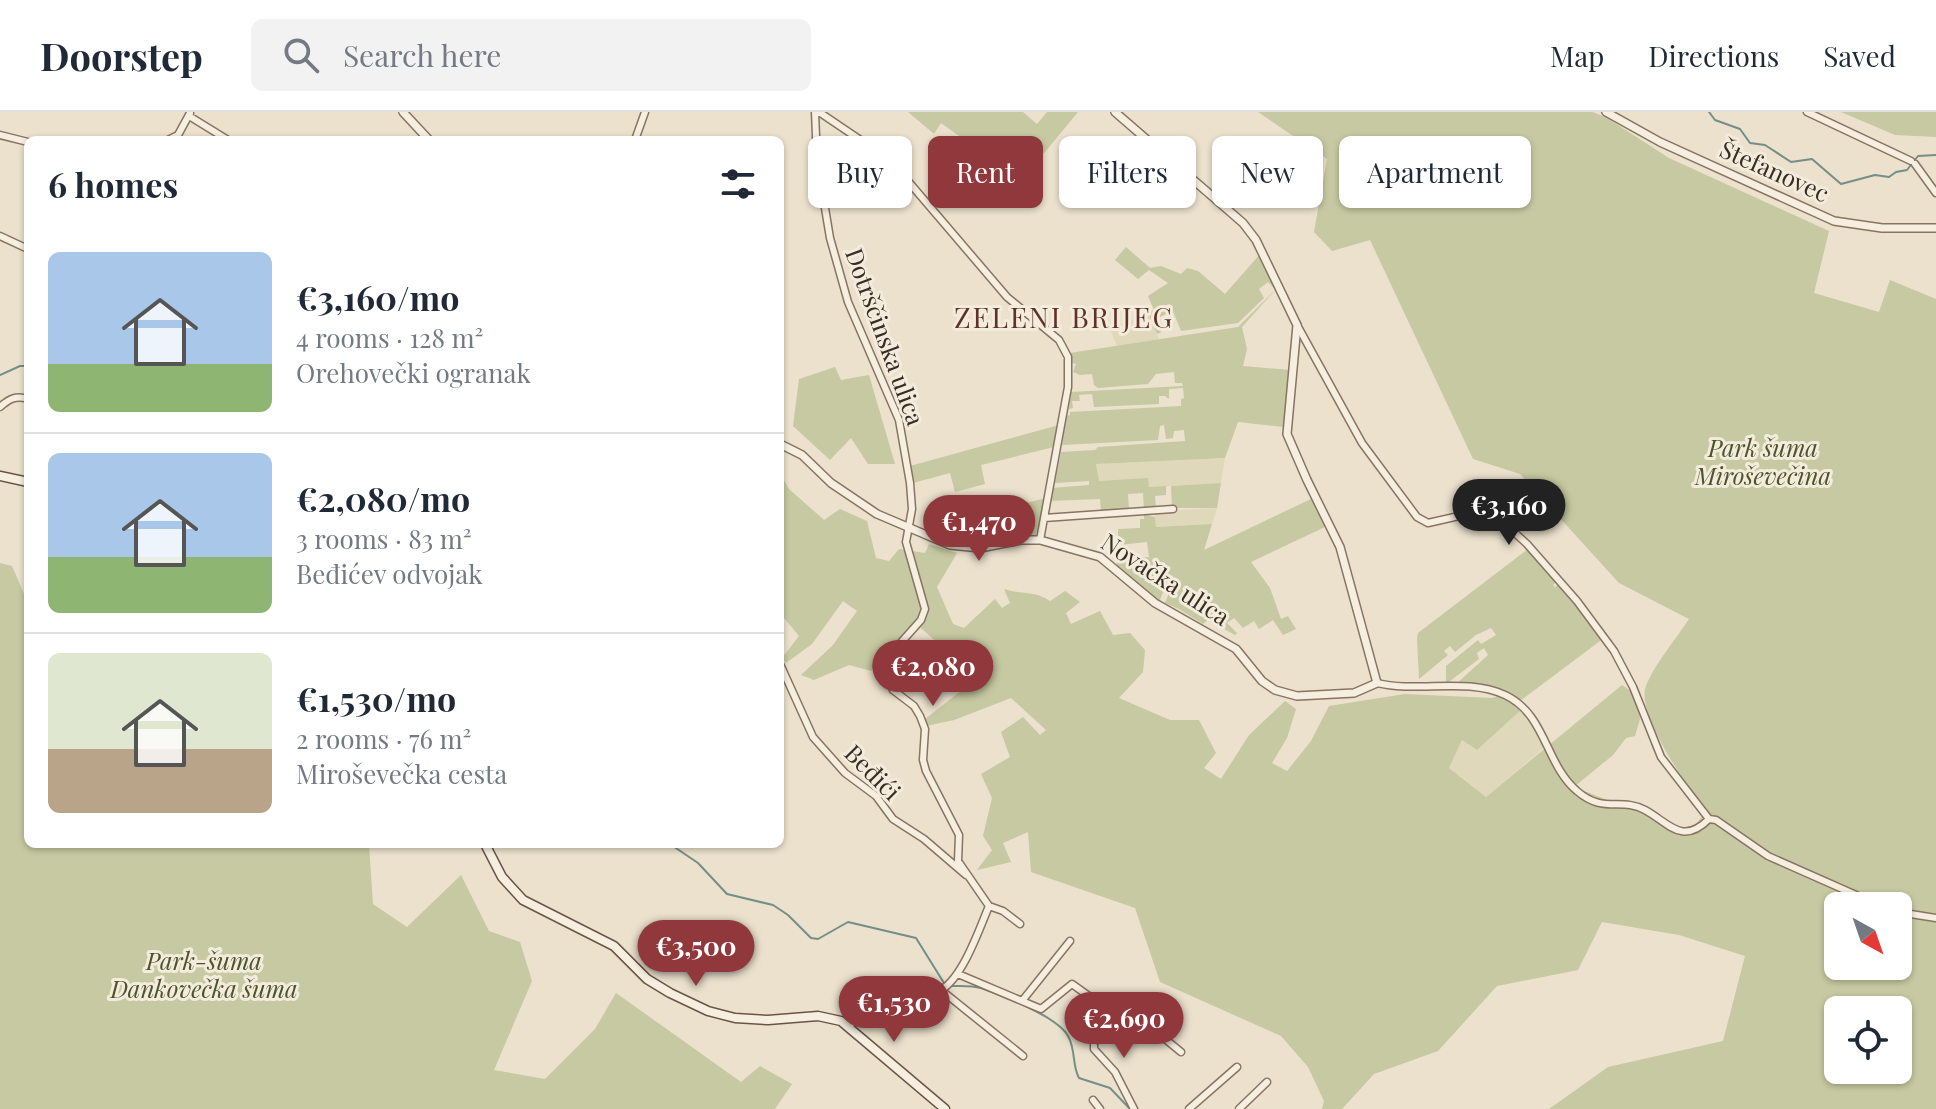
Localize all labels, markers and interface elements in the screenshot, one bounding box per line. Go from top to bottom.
search box [251,19,811,91]
text: Doorstep [40,30,203,81]
icon: search [279,33,323,77]
text: Search here [343,35,502,75]
text: Map [1550,37,1604,74]
text: Directions [1648,37,1779,74]
text: Saved [1823,37,1896,74]
street label: Štefanovec [1715,132,1834,208]
chip: Buy [808,136,912,208]
chip: Rent [928,136,1043,208]
chip: Filters [1059,136,1196,208]
chip: New [1212,136,1323,208]
chip: Apartment [1339,136,1531,208]
text: 6 homes [48,161,178,207]
icon: filters [716,162,760,206]
street label: Dotrščinska ulica [839,243,933,429]
text: €3,160/mo [296,274,459,320]
icon: home [112,284,208,380]
district label: ZELENI BRIJEG [954,298,1174,335]
text: 4 rooms · 128 m² [296,320,483,355]
text: Orehovečki ogranak [296,355,531,390]
park label: Park šuma Miroševečina [1694,431,1831,491]
text: €2,080/mo [296,475,470,521]
pin: €3,160 [1444,479,1574,547]
icon: home [112,485,208,581]
text: €3,160 [1470,487,1548,522]
pin: €1,470 [914,495,1044,563]
text: €1,470 [941,503,1017,538]
text: 3 rooms · 83 m² [296,521,472,556]
street label: Novačka ulica [1096,525,1236,632]
text: Beđićev odvojak [296,556,483,591]
pin: €2,080 [868,640,998,708]
text: €2,080 [890,648,976,683]
text: €1,530/mo [296,675,456,721]
icon: home [112,685,208,781]
text: 2 rooms · 76 m² [296,721,471,756]
street label: Beđići [838,737,908,807]
text: Miroševečka cesta [296,756,507,791]
north arrow [1824,892,1912,980]
map controls [1824,892,1912,1084]
pin: €3,500 [631,920,761,988]
text: €3,500 [655,928,737,963]
park label: Park-šuma Dankovečka šuma [109,944,298,1004]
pin: €1,530 [829,976,959,1044]
text: €1,530 [857,984,931,1019]
pin: €2,690 [1059,992,1189,1060]
button: locate [1824,996,1912,1084]
text: €2,690 [1083,1000,1166,1035]

